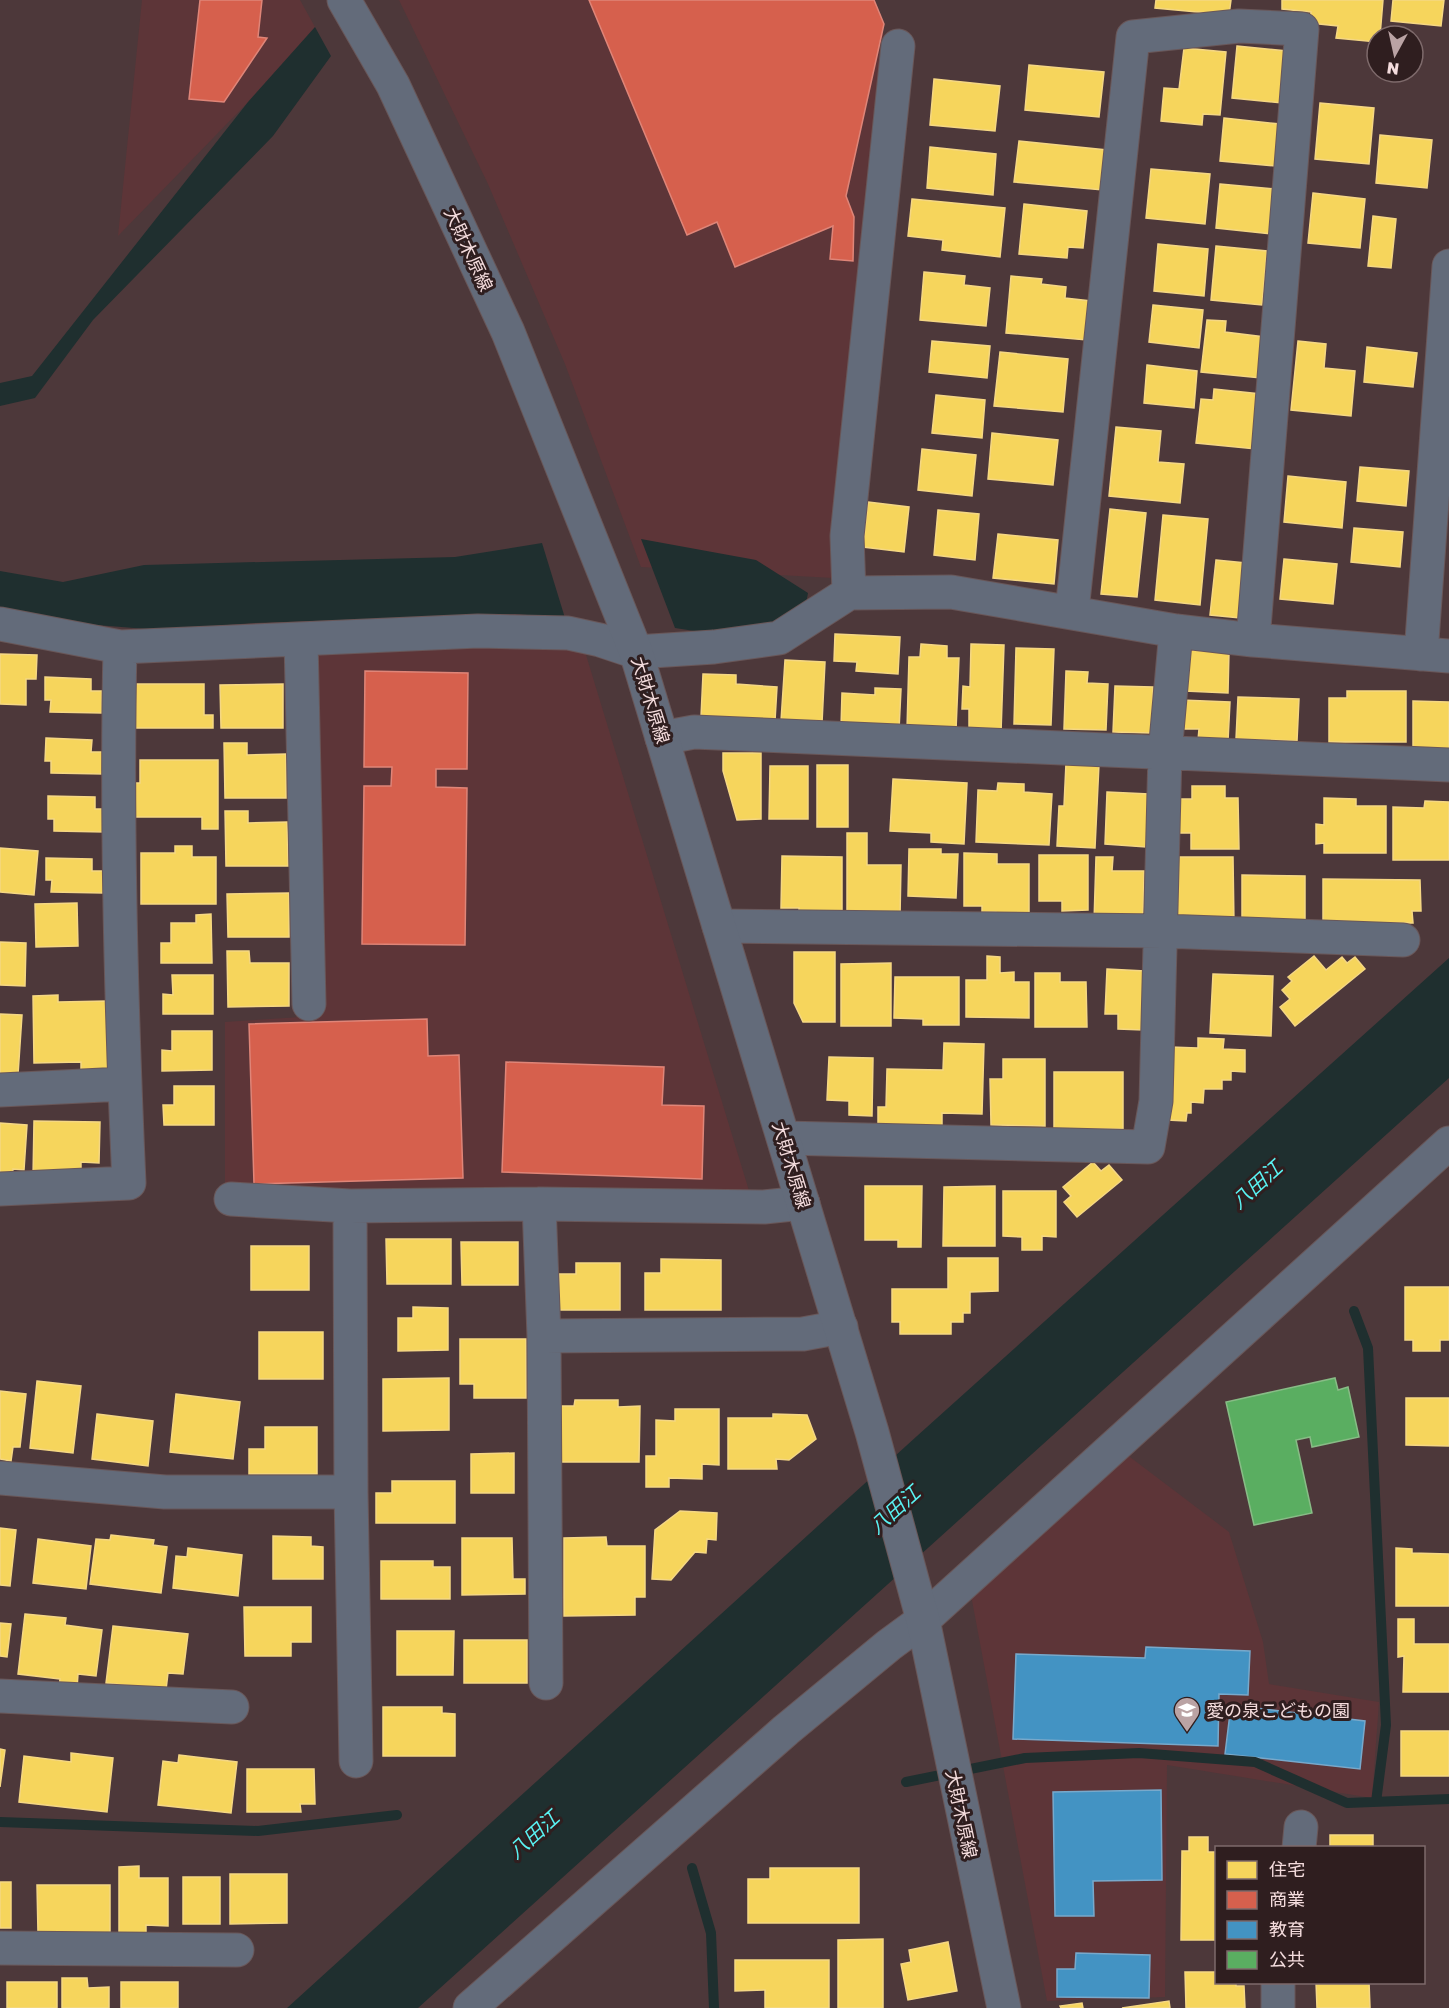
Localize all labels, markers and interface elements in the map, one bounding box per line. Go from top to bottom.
north arrow [1365,24,1425,84]
text: N [1385,58,1400,80]
street label: 大財木原線 [440,204,498,294]
street label: 大財木原線 [627,654,675,746]
street label: 大財木原線 [768,1119,816,1211]
water label: 八田江 [1226,1154,1288,1213]
water label: 八田江 [864,1479,926,1538]
school or university icon: 愛の泉こどもの園 [1172,1695,1202,1733]
place label: 愛の泉こどもの園 [1206,1699,1350,1721]
street label: 大財木原線 [942,1768,982,1860]
water label: 八田江 [503,1804,565,1863]
legend [1215,1846,1425,1984]
text: 住宅 [1269,1858,1305,1880]
text: 商業 [1269,1888,1305,1910]
text: 教育 [1269,1918,1305,1940]
text: 公共 [1269,1948,1305,1970]

